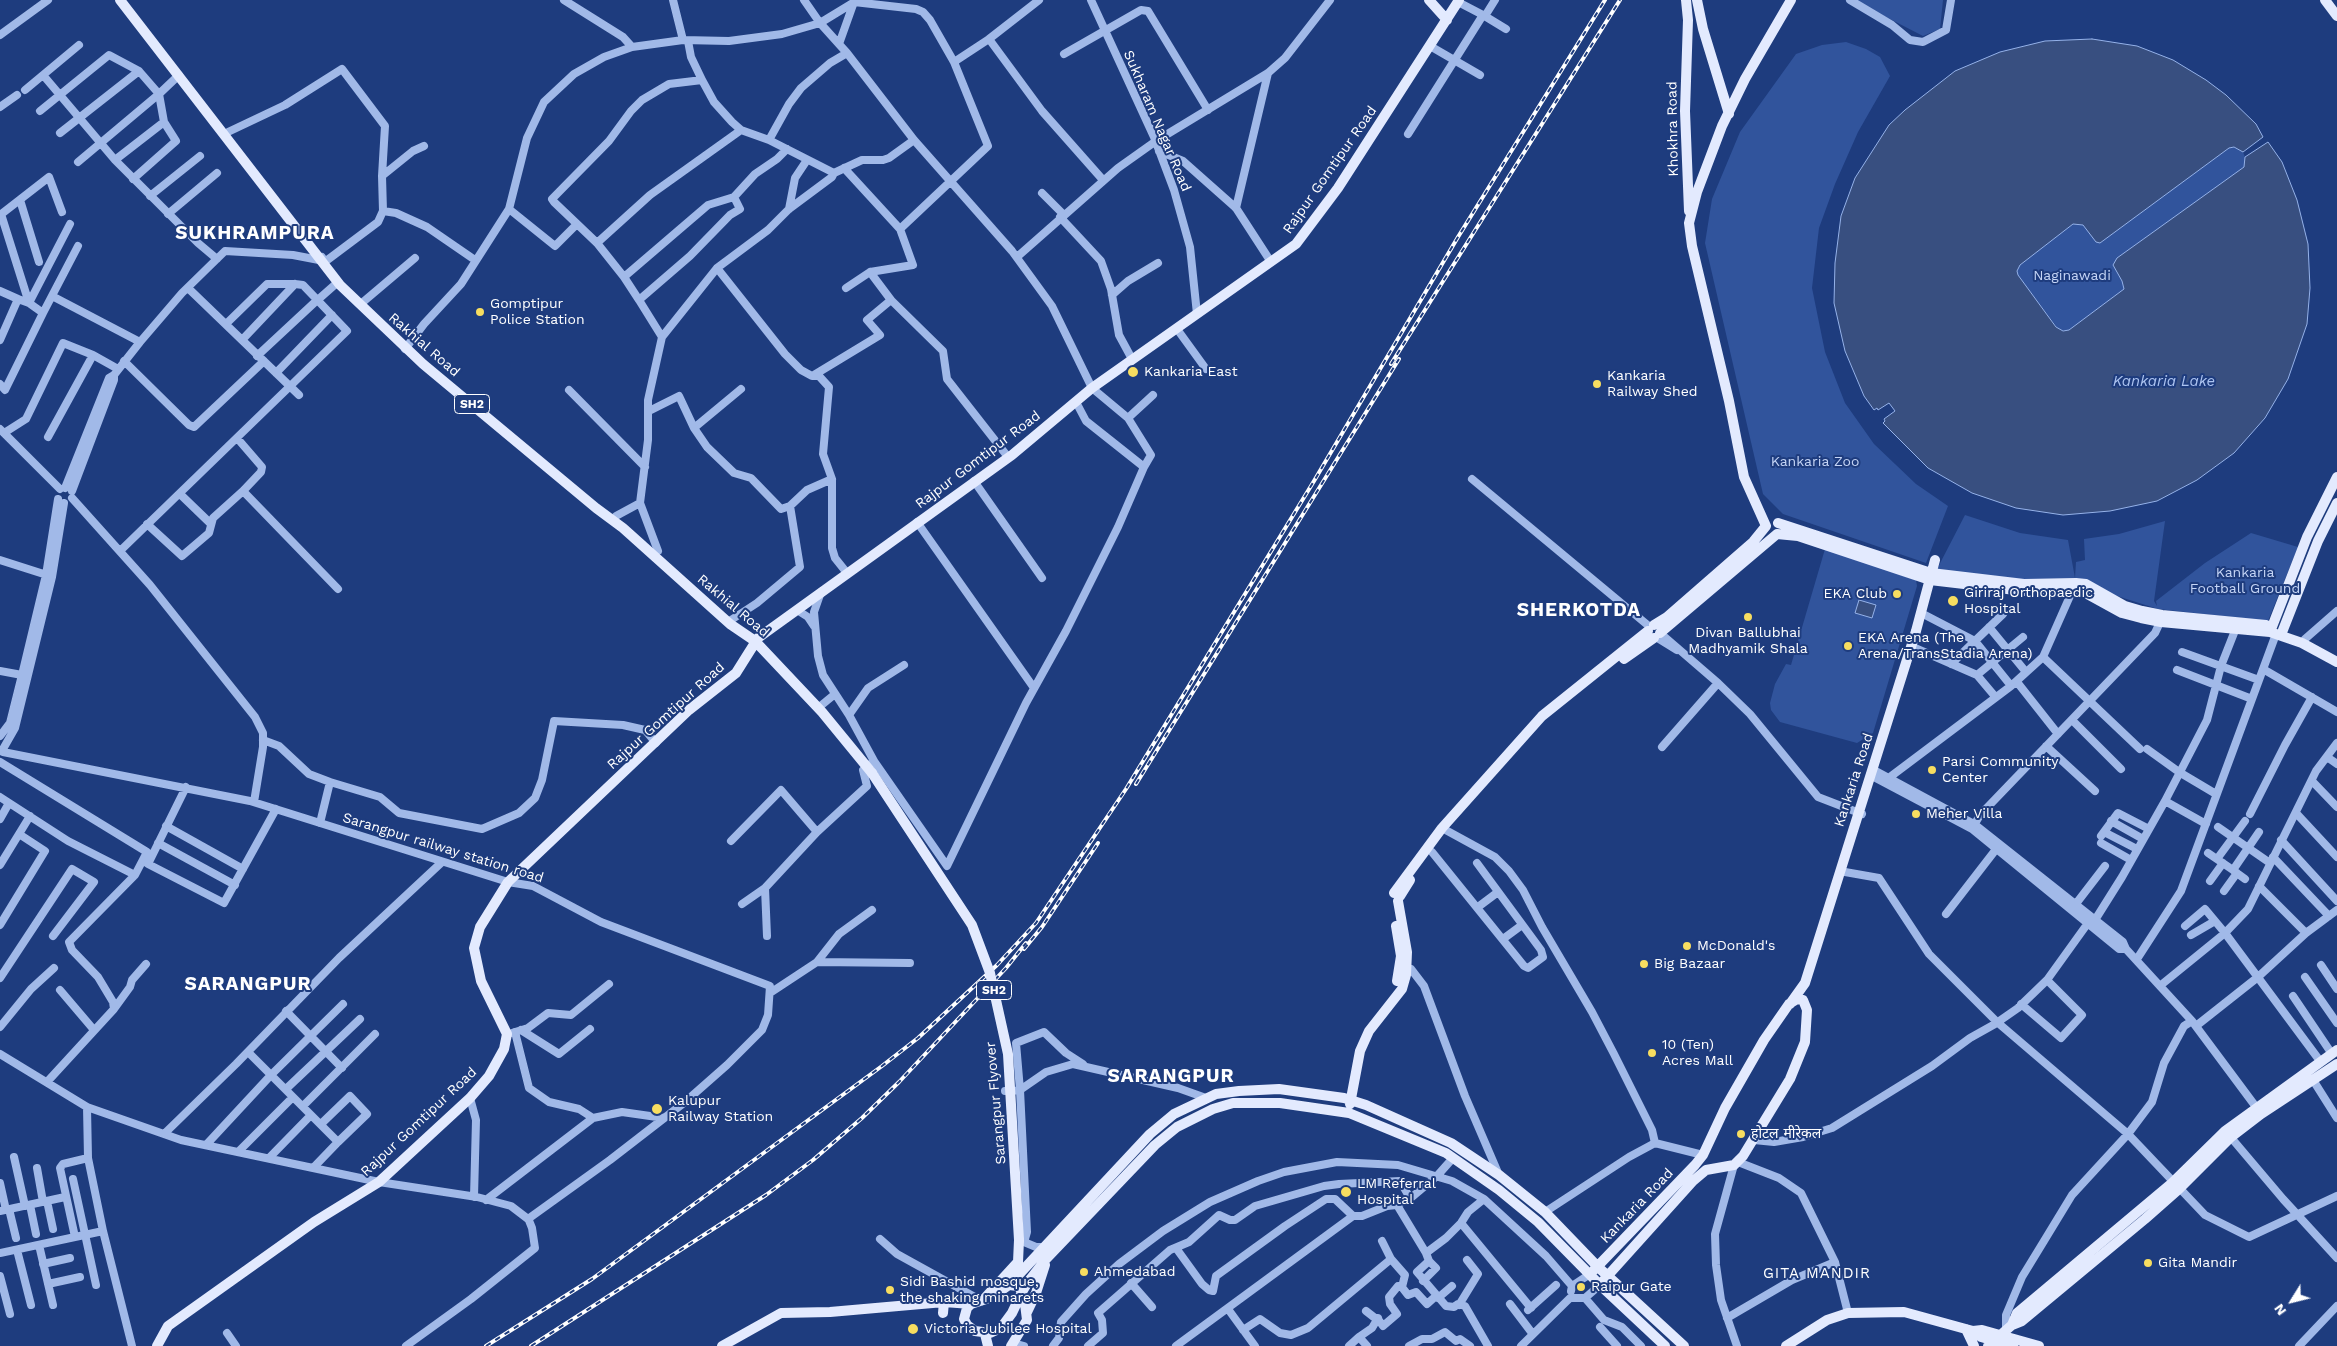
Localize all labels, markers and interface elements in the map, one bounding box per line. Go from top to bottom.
street label: Sukharam Nagar Road [1120,48,1194,194]
street label: Khokhra Road [1664,81,1682,177]
street label: Rajpur Gomtipur Road [1279,103,1381,237]
district label: SUKHRAMPURA [174,222,336,244]
park label: Naginawadi [2033,268,2111,284]
place label: Gomptipur Police Station [490,296,585,328]
marker: Gomptipur Police Station [474,306,486,318]
street label: Rakhial Road [385,310,463,380]
place label: Kankaria East [1144,364,1238,380]
marker: Kankaria East [1126,365,1140,379]
place label: Kankaria Railway Shed [1607,368,1698,401]
water label: Kankaria Lake [2113,373,2215,391]
marker: Kankaria Railway Shed [1591,378,1603,390]
road number: SH2 [454,394,490,414]
street label: Rajpur Gomtipur Road [912,407,1044,513]
park label: Kankaria Zoo [1771,454,1859,470]
park label: Kankaria Football Ground [2190,565,2300,598]
street label: Rakhial Road [694,571,772,641]
place label: Giriraj Orthopaedic Hospital [1964,585,2093,618]
place label: EKA Club [1824,586,1887,602]
marker: EKA Club [1891,588,1903,600]
marker: Giriraj Orthopaedic Hospital [1946,594,1960,608]
district label: SHERKOTDA [1516,599,1642,621]
marker: Divan Ballubhai Madhyamik Shala [1742,611,1754,623]
place label: Divan Ballubhai Madhyamik Shala [1688,625,1808,658]
place label: EKA Arena (The Arena/TransStadia Arena) [1858,630,2032,662]
marker: EKA Arena (The Arena/TransStadia Arena) [1842,640,1854,652]
street label: Rajpur Gomtipur Road [604,659,728,773]
street label: Kankaria Road [1831,731,1877,829]
place label: Parsi Community Center [1942,754,2059,786]
marker: Parsi Community Center [1926,764,1938,776]
place label: Meher Villa [1926,806,2002,822]
marker: Meher Villa [1910,808,1922,820]
street label: Sarangpur railway station road [340,809,546,887]
place label: McDonald's [1697,938,1775,954]
marker: McDonald's [1681,940,1693,952]
place label: Big Bazaar [1654,956,1725,972]
marker: Big Bazaar [1638,958,1650,970]
district label: SARANGPUR [183,973,313,995]
road number: SH2 [976,980,1012,1000]
place label: 10 (Ten) Acres Mall [1662,1037,1733,1070]
street label: Sarangpur Flyover [982,1041,1010,1165]
marker: 10 (Ten) Acres Mall [1646,1047,1658,1059]
street label: Rajpur Gomtipur Road [358,1064,480,1180]
district label: SARANGPUR [1106,1065,1236,1087]
place label: Kalupur Railway Station [668,1093,773,1126]
marker: Kalupur Railway Station [650,1102,664,1116]
place label: होटल मीरेकल [1751,1126,1821,1142]
marker: होटल मीरेकल [1735,1128,1747,1140]
street label: Kankaria Road [1597,1165,1677,1247]
place label: LM Referral Hospital [1357,1176,1436,1208]
marker: LM Referral Hospital [1339,1185,1353,1199]
place label: Gita Mandir [2158,1255,2237,1271]
marker: Gita Mandir [2142,1257,2154,1269]
place label: Ahmedabad [1094,1264,1176,1280]
district label: GITA MANDIR [1762,1265,1872,1283]
marker: Ahmedabad [1078,1266,1090,1278]
place label: Sidi Bashid mosque, the shaking minarets [900,1274,1044,1306]
north arrow [2267,1276,2317,1326]
place label: Raipur Gate [1591,1279,1672,1295]
marker: Raipur Gate [1575,1281,1587,1293]
marker: Sidi Bashid mosque, the shaking minarets [884,1284,896,1296]
text: N [2270,1301,2289,1319]
place label: Victoria Jubilee Hospital [924,1321,1092,1337]
marker: Victoria Jubilee Hospital [906,1322,920,1336]

